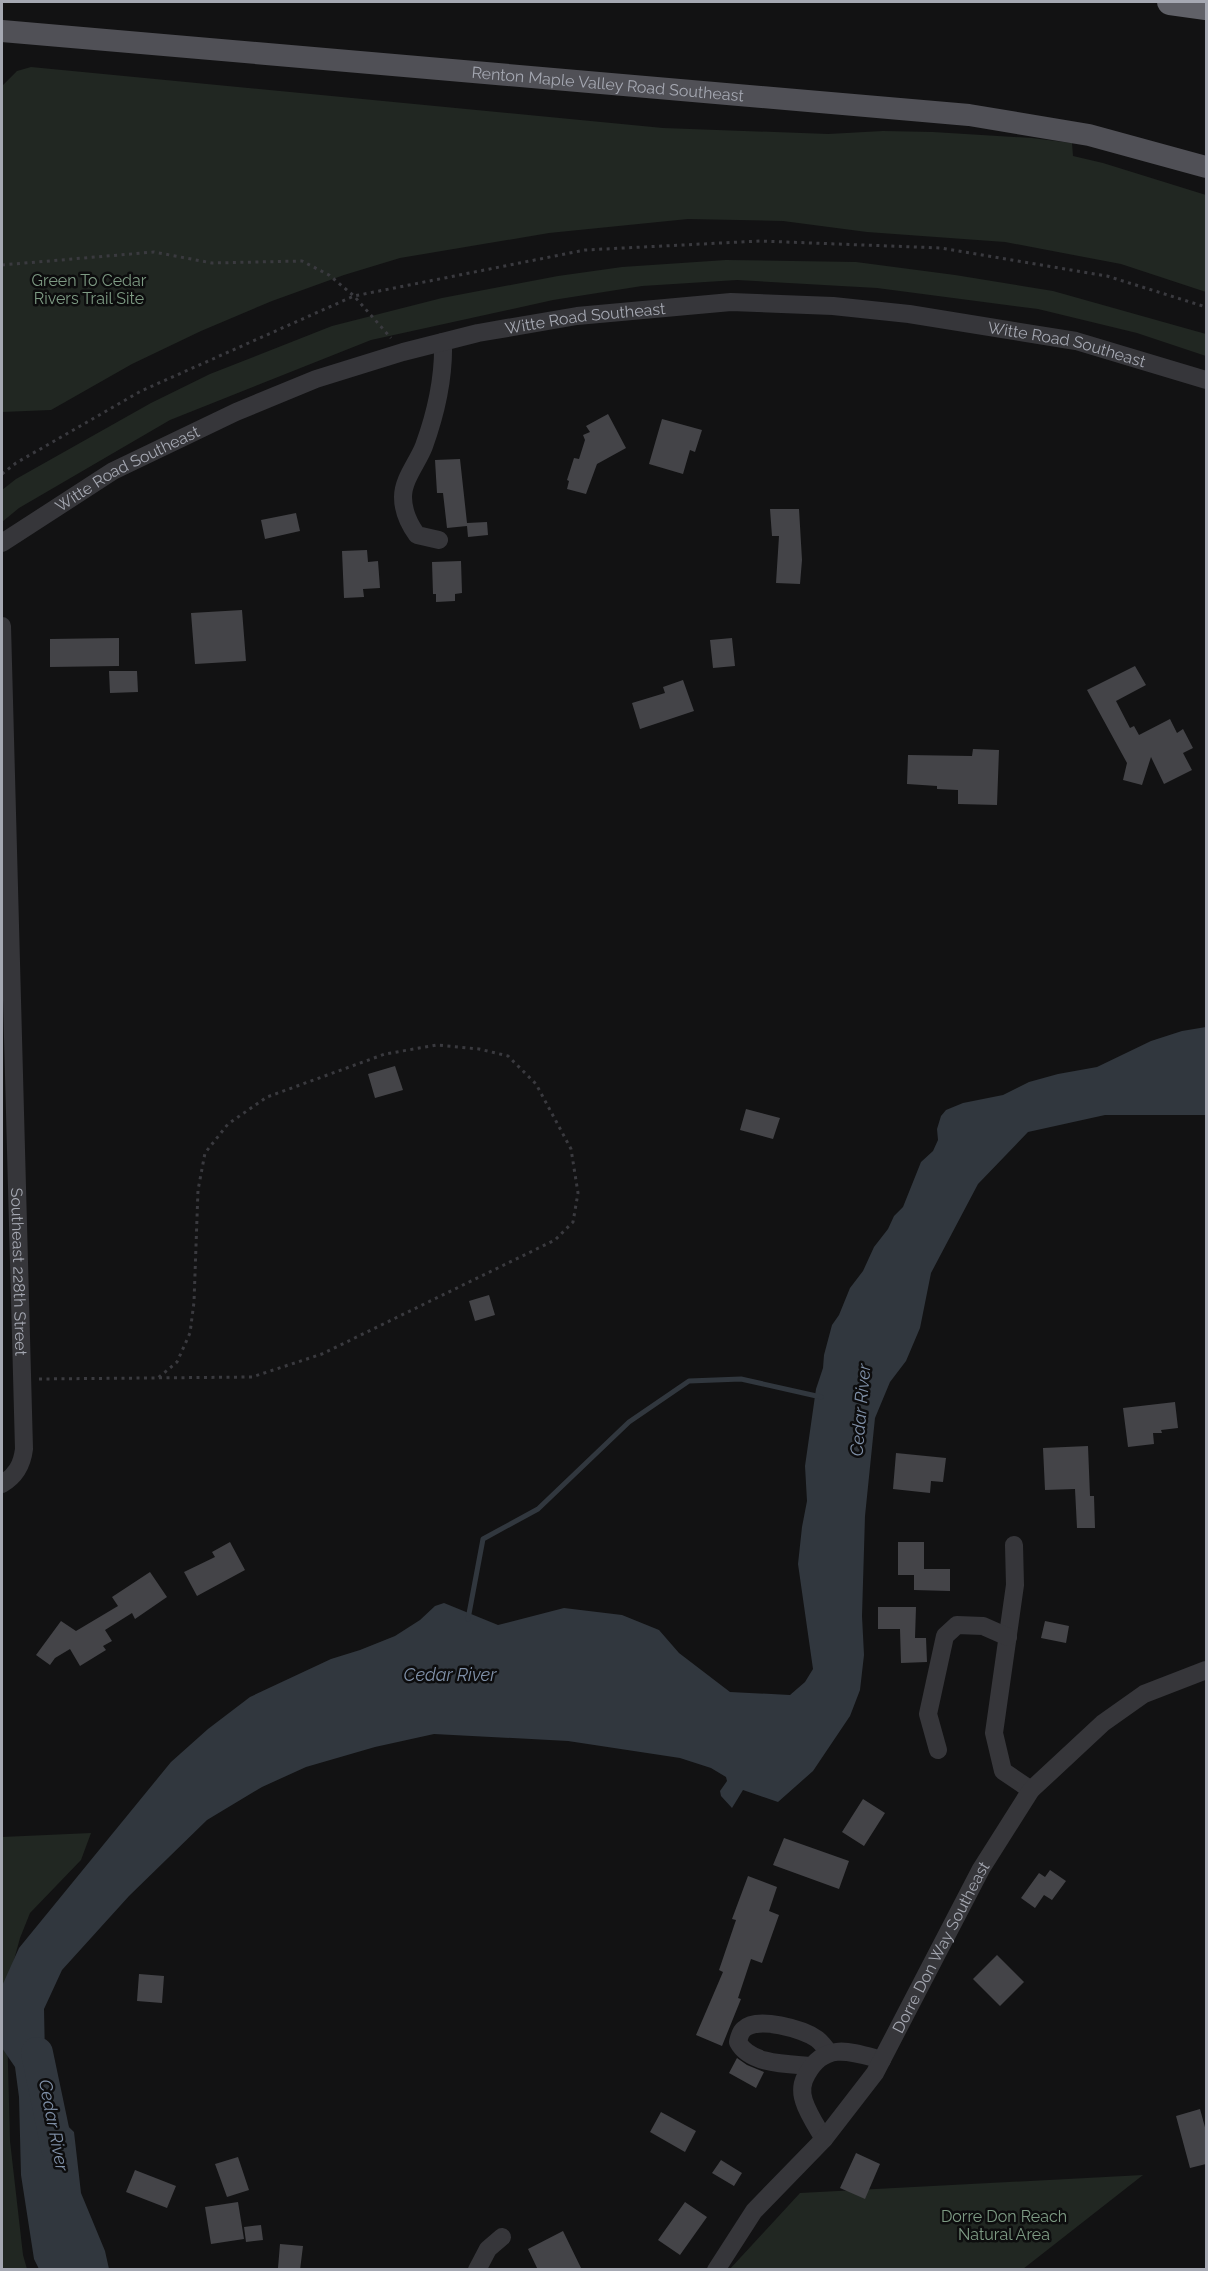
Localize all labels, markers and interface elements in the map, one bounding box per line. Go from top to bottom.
street label: Renton Maple Valley Road Southeast [471,62,745,105]
park label: Green To Cedar Rivers Trail Site [32,271,147,308]
street label: Witte Road Southeast [503,298,667,338]
street label: Witte Road Southeast [986,317,1149,371]
street label: Witte Road Southeast [52,421,203,515]
street label: Southeast 228th Street [8,1187,31,1357]
water label: Cedar River [845,1362,875,1457]
water label: Cedar River [404,1664,497,1685]
street label: Dorre Don Way Southeast [888,1857,993,2036]
water label: Cedar River [35,2077,73,2173]
park label: Dorre Don Reach Natural Area [941,2207,1067,2244]

